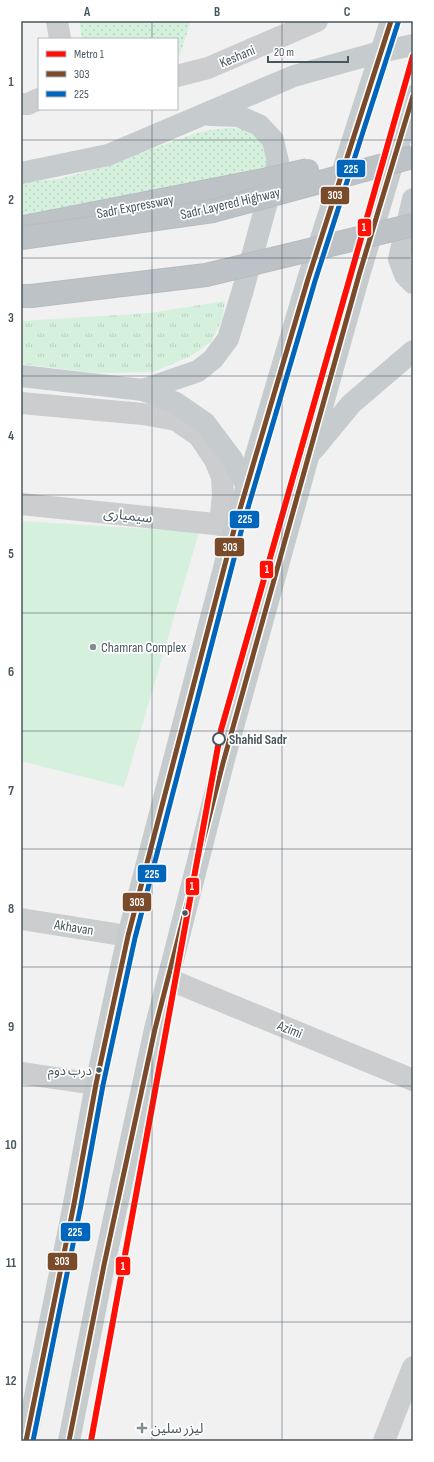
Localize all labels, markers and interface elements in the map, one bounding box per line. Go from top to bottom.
text: A [83,4,91,20]
text: B [214,4,220,20]
text: C [344,4,351,20]
legend [38,38,178,110]
scale bar [268,38,348,64]
street label: Keshani [217,41,257,71]
text: 20 m [274,45,294,60]
text: Metro 1 [74,47,105,62]
text: 303 [74,67,89,82]
text: 1 [8,74,14,90]
text: 225 [74,87,89,102]
line badge: 225 [336,159,366,178]
text: 225 [344,163,358,176]
street label: Sadr Layered Highway [178,184,282,223]
line badge: 303 [320,186,350,205]
text: 303 [327,189,343,202]
street label: Sadr Expressway [95,191,176,222]
text: 2 [8,192,14,208]
line badge: 1 [357,218,372,237]
text: 1 [362,221,367,234]
text: 3 [8,310,14,326]
text: 4 [8,428,14,444]
street label: سیمیاری [103,504,153,527]
line badge: 225 [229,510,260,529]
text: 225 [238,513,252,526]
line badge: 303 [214,537,245,557]
text: 303 [222,541,238,554]
text: 5 [8,546,14,562]
line badge: 1 [259,560,274,579]
text: 1 [265,563,270,576]
place label: Chamran Complex [101,639,187,656]
marker: Chamran Complex [88,642,98,652]
text: 6 [8,664,14,680]
place label: Shahid Sadr [229,731,288,748]
marker: Shahid Sadr [212,732,226,746]
text: 7 [8,783,14,799]
line badge: 225 [137,864,167,883]
text: 225 [145,868,159,881]
line badge: 1 [185,877,200,896]
text: 1 [190,880,195,893]
line badge: 303 [122,892,152,912]
text: 303 [129,896,145,909]
text: 8 [8,901,14,917]
unlabelled marker [180,908,190,918]
street label: Akhavan [52,916,95,939]
street label: Azimi [274,1016,305,1042]
text: 9 [8,1019,14,1035]
place label: درب دوم [48,1063,92,1080]
marker: درب دوم [94,1065,104,1075]
text: 10 [5,1137,17,1153]
line badge: 225 [60,1222,91,1242]
text: 225 [68,1226,82,1239]
line badge: 303 [47,1252,78,1271]
text: 11 [6,1255,16,1271]
text: 303 [54,1255,70,1268]
line badge: 1 [115,1256,131,1276]
text: 1 [121,1260,126,1273]
text: 12 [6,1373,17,1389]
place label: لیزر سلین [151,1420,203,1437]
marker: لیزر سلین [136,1422,148,1434]

